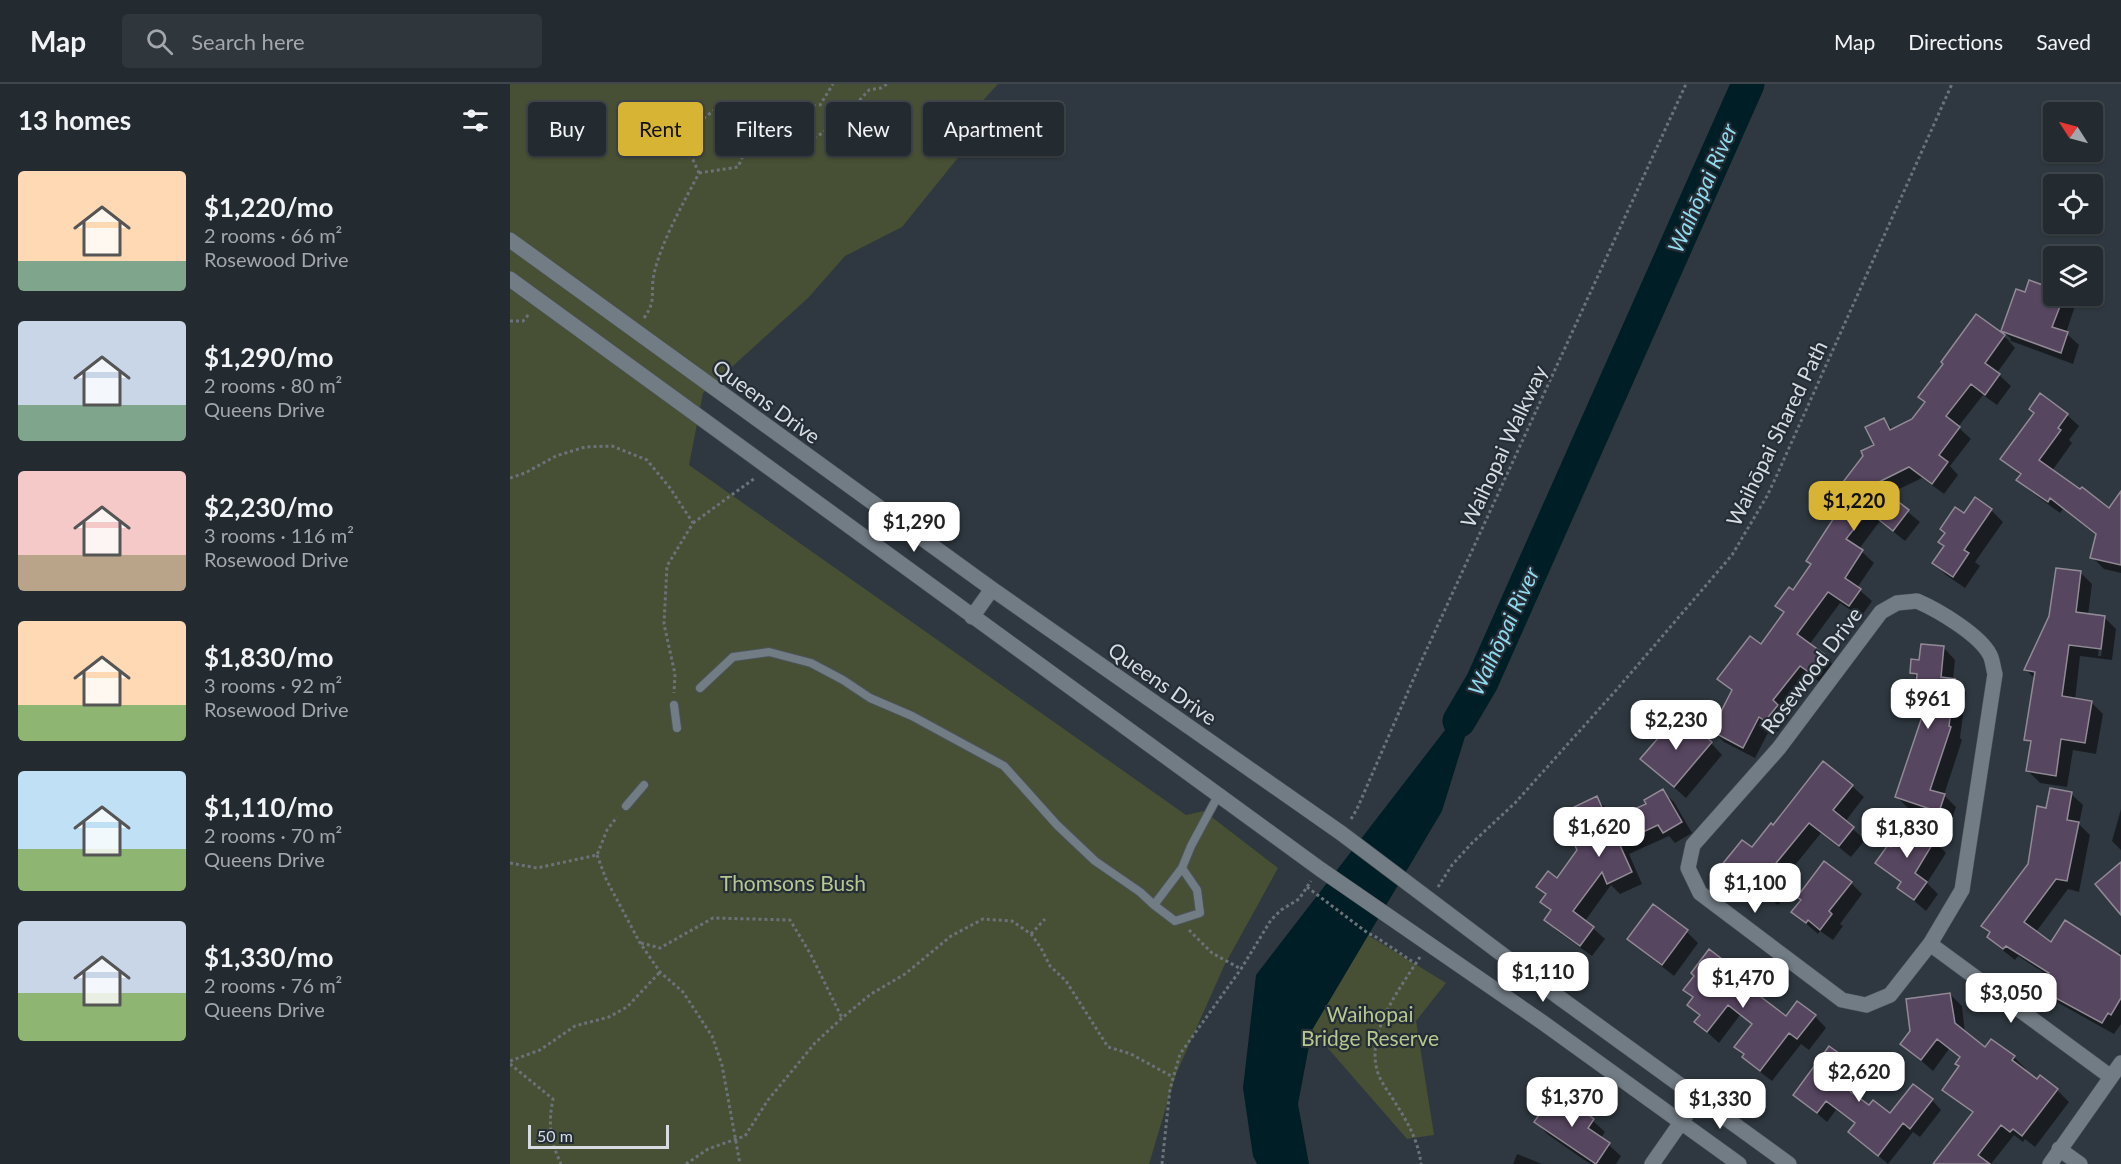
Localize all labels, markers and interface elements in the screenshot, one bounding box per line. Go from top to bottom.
search box [122,14,542,68]
text: Map [30,24,86,58]
icon: search [143,25,176,58]
text: Search here [191,28,305,55]
text: Map [1834,29,1875,54]
text: Directions [1908,29,2003,54]
text: Saved [2036,29,2091,54]
chip: Buy [528,102,606,156]
chip: Rent [618,102,703,156]
chip: Filters [715,102,814,156]
chip: New [826,102,911,156]
chip: Apartment [923,102,1064,156]
north arrow [2043,102,2103,162]
map controls [2043,102,2103,306]
text: 13 homes [18,104,131,136]
icon: filters [459,104,492,137]
water label: Waihōpai River [1662,119,1743,257]
button: locate [2043,174,2103,234]
text: $1,220/mo [204,191,334,223]
icon: home [66,195,138,267]
text: 2 rooms · 66 m² [204,223,342,247]
button: layers [2043,246,2103,306]
text: Rosewood Drive [204,247,349,271]
street label: Waihōpai Shared Path [1720,336,1832,530]
text: $1,290/mo [204,341,334,373]
icon: home [66,345,138,417]
street label: Queens Drive [708,354,826,448]
street label: Waihopai Walkway [1454,361,1552,531]
text: 2 rooms · 80 m² [204,373,342,397]
text: Queens Drive [204,397,325,421]
pin: $1,220 [1805,481,1903,532]
text: $1,220 [1823,488,1885,512]
text: $2,230/mo [204,491,334,523]
icon: home [66,495,138,567]
pin: $1,290 [865,502,963,553]
text: $1,290 [883,509,945,533]
text: 3 rooms · 116 m² [204,523,354,547]
text: Rosewood Drive [204,547,349,571]
water label: Waihōpai River [1462,562,1545,699]
street label: Rosewood Drive [1755,602,1867,738]
street label: Queens Drive [1104,636,1222,730]
text: $1,830/mo [204,641,334,673]
icon: home [66,645,138,717]
text: 3 rooms · 92 m² [204,673,342,697]
pin: $961 [1892,679,1964,730]
text: $961 [1905,686,1951,710]
text: Rosewood Drive [204,697,349,721]
pin: $2,230 [1627,700,1725,751]
text: $2,230 [1645,707,1707,731]
text: $1,110/mo [204,791,334,823]
icon: home [66,795,138,867]
pin: $1,620 [1550,807,1648,858]
pin: $1,830 [1858,808,1956,859]
text: $1,620 [1568,814,1630,838]
text: $1,830 [1876,815,1938,839]
text: 2 rooms · 70 m² [204,823,342,847]
text: Queens Drive [204,847,325,871]
pin: $1,100 [1706,863,1804,914]
park label: Thomsons Bush [720,870,866,895]
text: $1,100 [1724,870,1786,894]
text: $1,330/mo [204,941,334,973]
icon: home [66,945,138,1017]
pin: $1,110 [1494,952,1592,1003]
pin: $1,470 [1694,958,1792,1009]
text: $1,110 [1512,959,1574,983]
text: $1,470 [1712,965,1774,989]
text: 2 rooms · 76 m² [204,973,342,997]
pin: $3,050 [1962,973,2060,1024]
text: $3,050 [1980,980,2042,1004]
text: Queens Drive [204,997,325,1021]
park label: Waihopai Bridge Reserve [1301,1001,1439,1050]
pin: $2,620 [1810,1052,1908,1103]
text: $2,620 [1828,1059,1890,1083]
pin: $1,370 [1523,1077,1621,1128]
pin: $1,330 [1671,1079,1769,1130]
text: $1,370 [1541,1084,1603,1108]
text: $1,330 [1689,1086,1751,1110]
scale bar [528,1122,669,1150]
text: 50 m [537,1126,573,1145]

